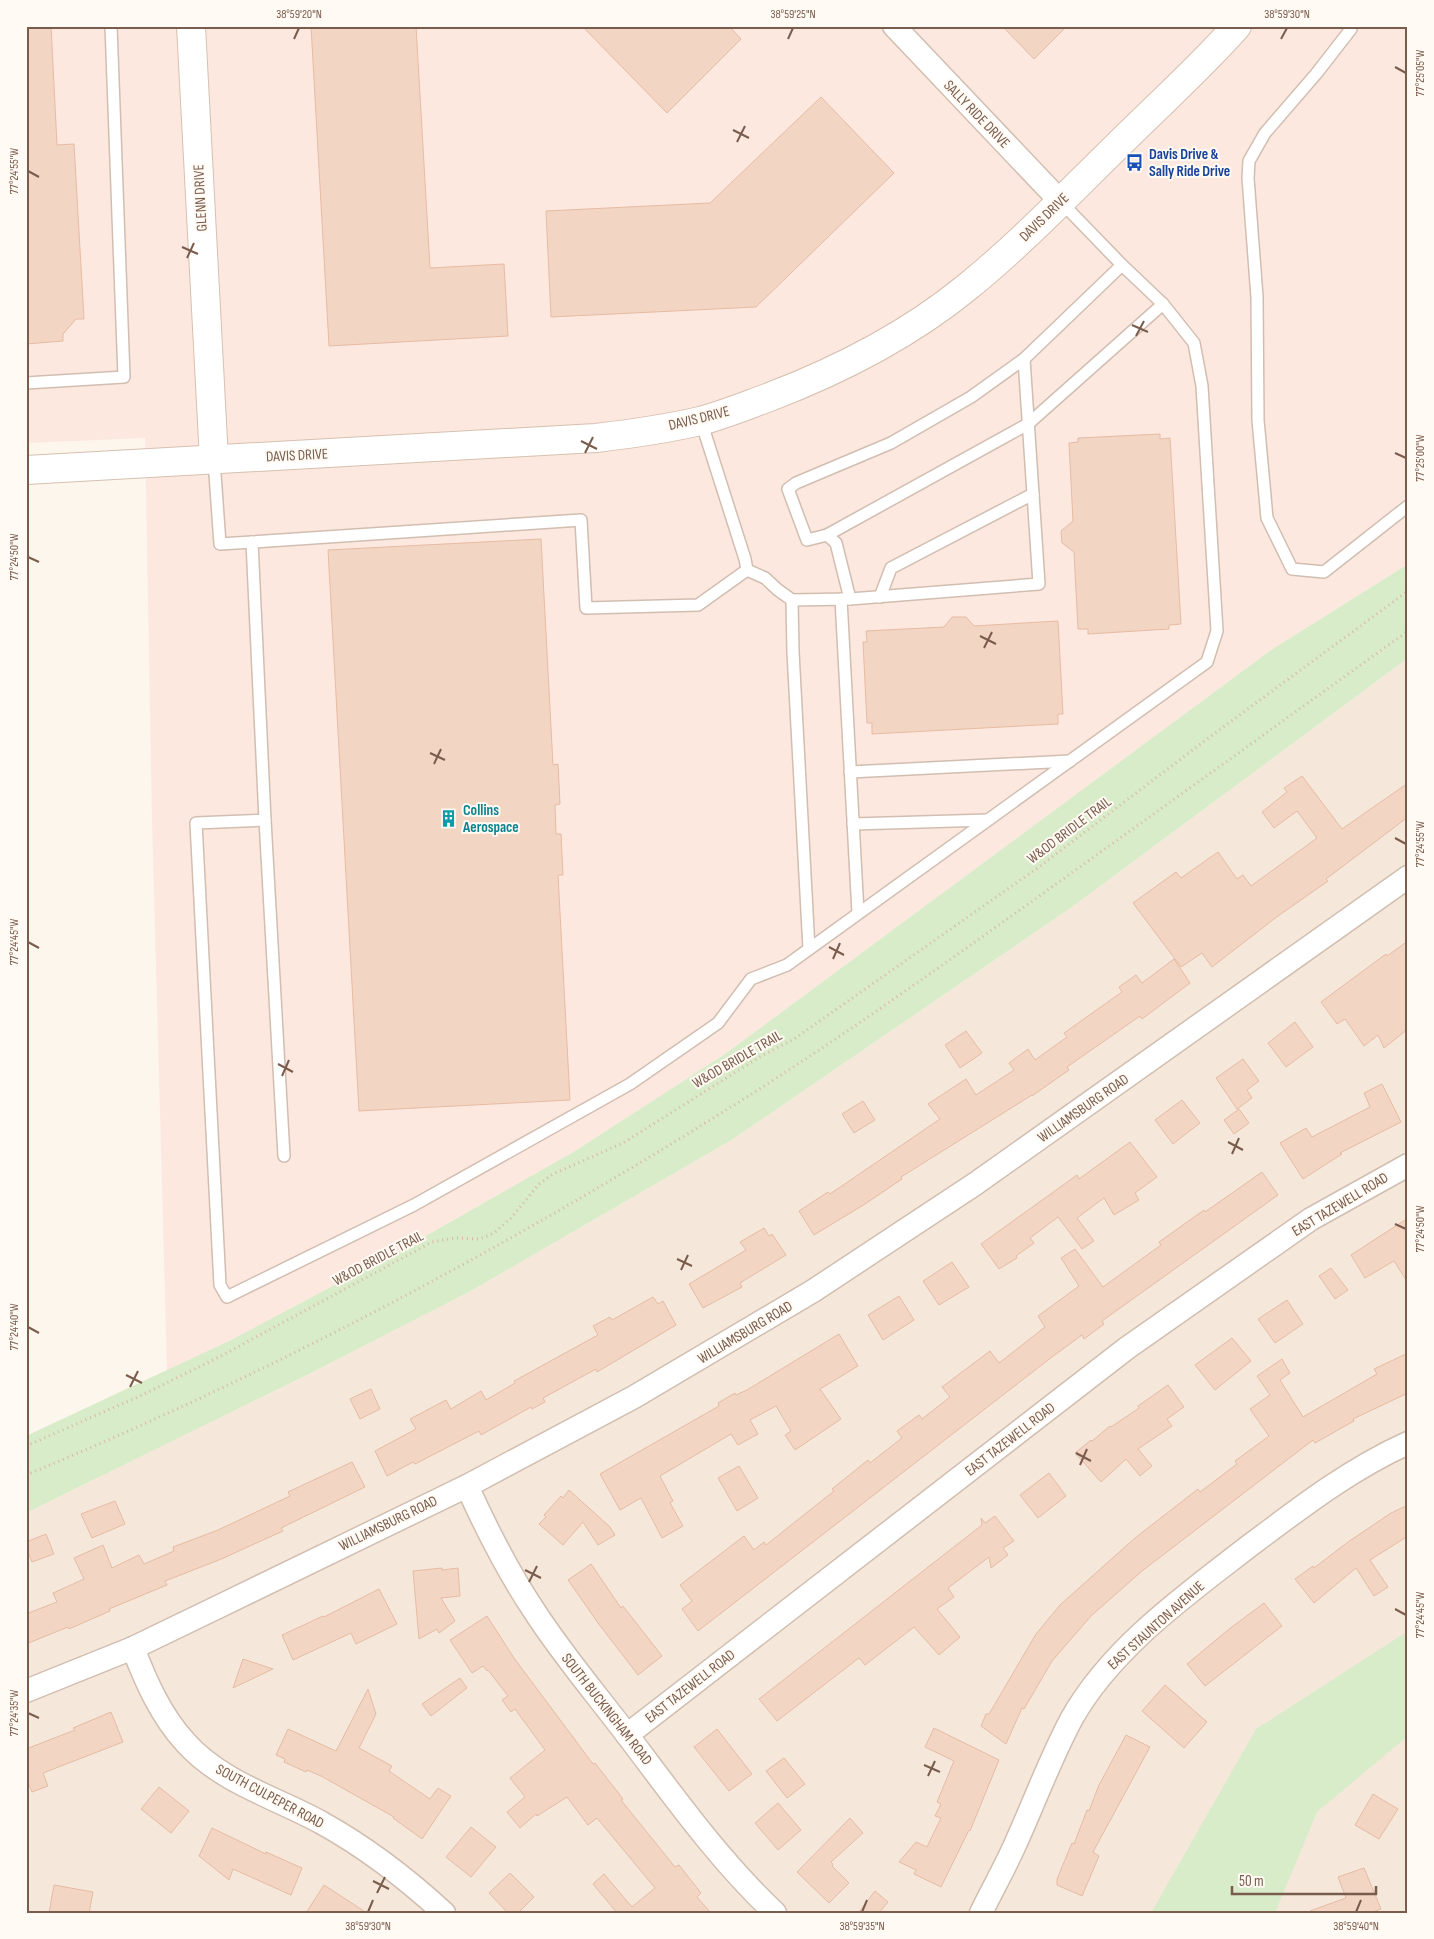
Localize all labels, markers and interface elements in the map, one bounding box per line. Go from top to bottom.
text: 38°59'20"N [276,7,322,22]
text: 38°59'25"N [770,7,816,22]
text: 38°59'30"N [1264,7,1310,22]
text: 77°25'05"W [1413,49,1428,96]
street label: SALLY RIDE DRIVE [939,76,1014,153]
place label: Davis Drive & Sally Ride Drive [1149,145,1230,181]
text: 77°24'55"W [7,148,22,194]
bus stop icon: Davis Drive & Sally Ride Drive [1125,153,1145,173]
street label: GLENN DRIVE [189,164,212,232]
street label: DAVIS DRIVE [1015,189,1073,246]
street label: DAVIS DRIVE [667,402,732,435]
text: 77°25'00"W [1413,434,1428,482]
street label: DAVIS DRIVE [266,444,328,467]
text: 77°24'50"W [7,533,22,580]
street label: W&OD BRIDLE TRAIL [1023,792,1116,868]
place label: Collins Aerospace [462,801,519,837]
building icon: Collins Aerospace [439,809,459,829]
text: 77°24'55"W [1413,821,1428,867]
text: 77°24'45"W [7,919,22,965]
street label: W&OD BRIDLE TRAIL [689,1026,786,1093]
street label: WILLIAMSBURG ROAD [1034,1070,1133,1147]
street label: EAST TAZEWELL ROAD [1289,1168,1392,1241]
text: 77°24'50"W [1413,1205,1428,1252]
street label: W&OD BRIDLE TRAIL [329,1226,427,1290]
street label: WILLIAMSBURG ROAD [694,1297,796,1368]
text: 77°24'40"W [7,1303,22,1351]
street label: EAST TAZEWELL ROAD [961,1398,1059,1480]
street label: WILLIAMSBURG ROAD [336,1491,441,1556]
street label: EAST STAUNTON AVENUE [1104,1577,1209,1674]
text: 77°24'45"W [1413,1592,1428,1638]
street label: EAST TAZEWELL ROAD [641,1645,739,1727]
street label: SOUTH BUCKINGHAM ROAD [557,1650,656,1769]
text: 77°24'35"W [7,1690,22,1736]
street label: SOUTH CULPEPER ROAD [212,1760,327,1833]
scale bar [1232,1864,1375,1896]
text: 50 m [1239,1872,1264,1891]
text: 38°59'30"N [345,1919,391,1934]
text: 38°59'35"N [839,1919,885,1934]
text: 38°59'40"N [1333,1919,1379,1934]

